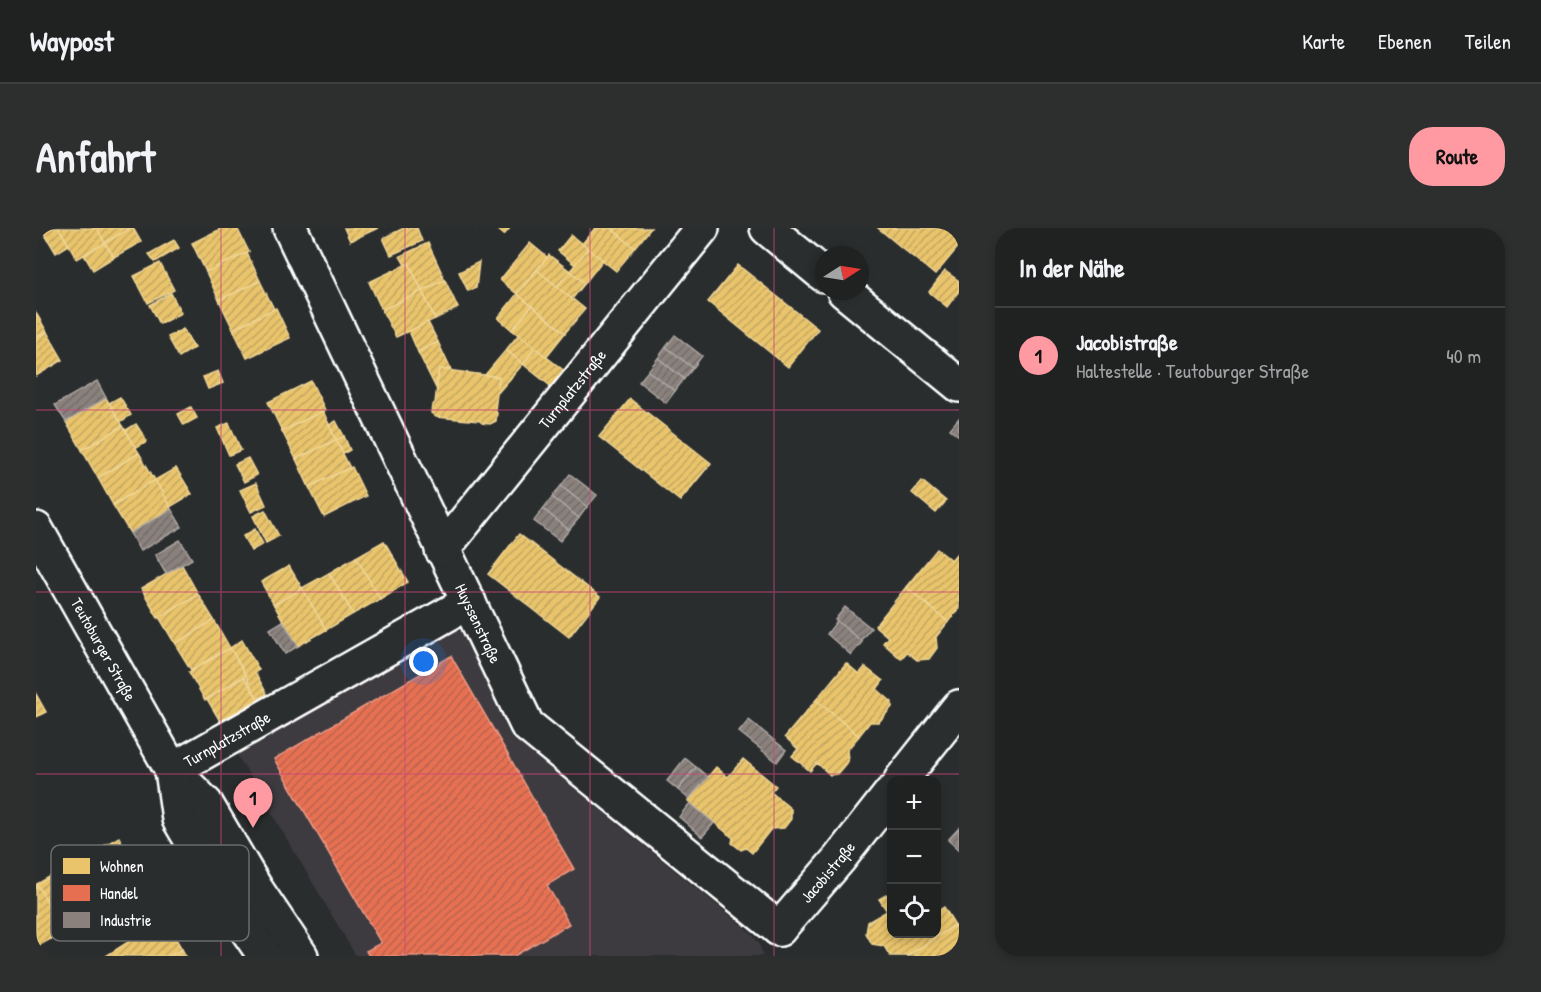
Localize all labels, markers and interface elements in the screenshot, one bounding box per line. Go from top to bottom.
text: Waypost [30,22,114,60]
text: Karte [1302,27,1345,56]
text: Ebenen [1378,27,1432,56]
text: Teilen [1465,27,1511,56]
button: Route [1409,127,1505,186]
text: Anfahrt [36,128,155,185]
north arrow [815,246,869,300]
text: In der Nähe [1019,250,1125,285]
text: Jacobistraße [1076,327,1178,357]
text: 1 [1035,342,1042,369]
text: 40 m [1446,342,1481,369]
street label: Turnplatzstraße [533,344,611,433]
text: Haltestelle · Teutoburger Straße [1076,357,1309,384]
street label: Huyssenstraße [450,580,507,667]
street label: Teutoburger Straße [66,594,142,705]
your location [409,647,438,676]
street label: Turnplatzstraße [180,705,275,772]
map controls [887,776,941,938]
button: + [887,776,941,830]
pin: 1 [234,778,272,828]
button: − [887,830,941,884]
street label: Jacobistraße [795,836,860,907]
legend [51,845,249,941]
text: Wohnen [100,855,144,877]
text: Handel [100,882,139,904]
button: locate [887,884,941,938]
text: Industrie [100,909,152,931]

